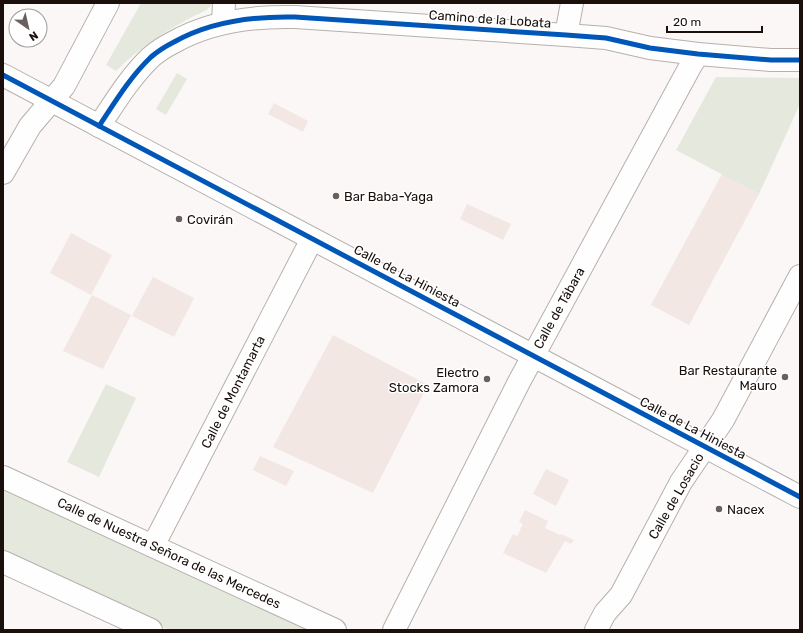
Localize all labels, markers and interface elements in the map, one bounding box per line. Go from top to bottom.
street label: Camino de la Lobata [428,7,552,31]
north arrow [8,8,48,48]
scale bar [667,8,762,34]
text: 20 m [673,15,701,29]
text: N [26,28,40,44]
place label: Bar Baba-Yaga [344,189,433,205]
marker: Bar Baba-Yaga [331,191,341,201]
place label: Covirán [187,212,233,227]
marker: Covirán [174,214,184,224]
street label: Calle de La Hiniesta [351,242,463,310]
street label: Calle de Tábara [530,265,588,351]
street label: Calle de Montamarta [198,333,268,451]
place label: Bar Restaurante Mauro [679,363,777,393]
place label: Electro Stocks Zamora [389,365,479,395]
marker: Bar Restaurante Mauro [780,372,790,382]
marker: Electro Stocks Zamora [482,374,492,384]
street label: Calle de La Hiniesta [637,394,749,462]
street label: Calle de Losacio [645,450,707,542]
street label: Calle de Nuestra Señora de las Mercedes [55,495,283,612]
place label: Nacex [727,502,765,517]
marker: Nacex [714,504,724,514]

